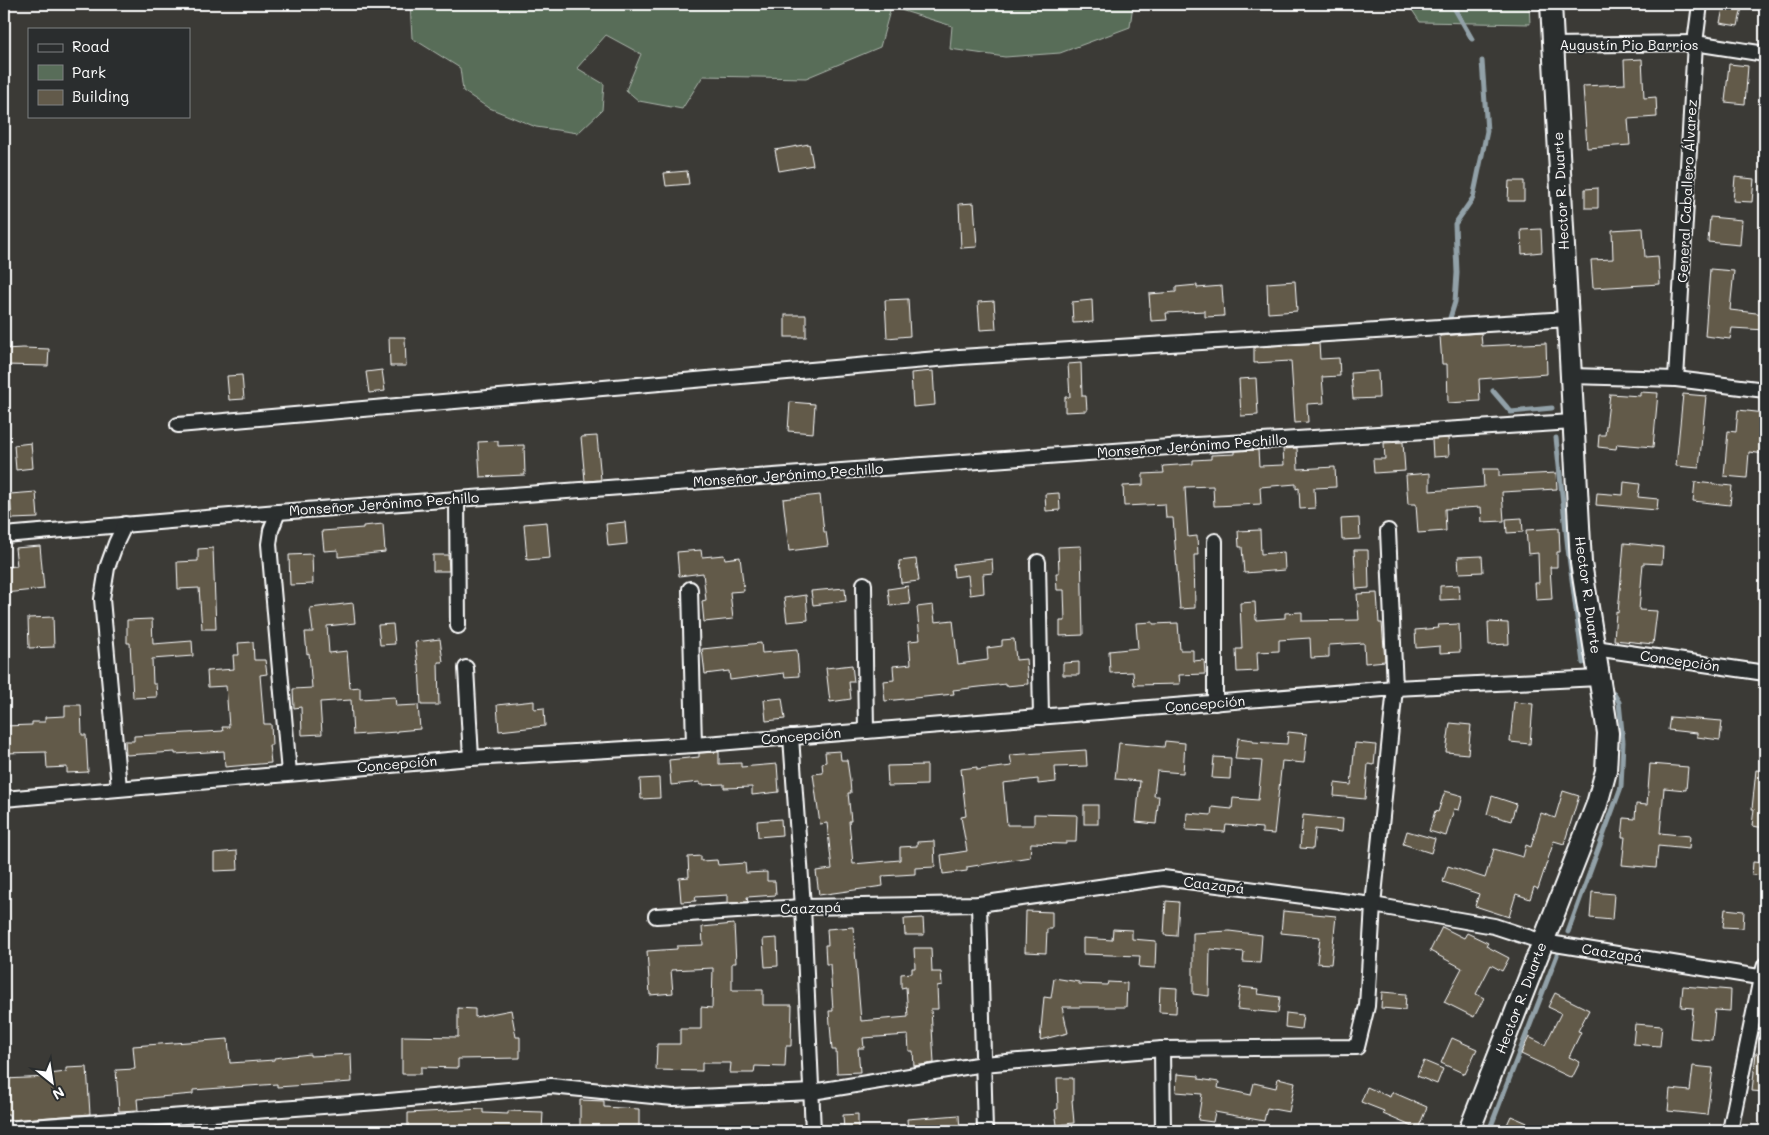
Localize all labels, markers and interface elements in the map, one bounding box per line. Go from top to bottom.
legend [28,28,190,118]
street label: Augustín Pio Barrios [1559,35,1699,54]
text: Road [72,36,109,56]
text: Park [72,62,106,82]
text: Building [72,86,129,106]
street label: General Caballero Álvarez [1672,98,1701,283]
street label: Hector R. Duarte [1548,131,1573,251]
street label: Monseñor Jerónimo Pechillo [1096,429,1288,462]
street label: Monseñor Jerónimo Pechillo [692,458,884,491]
street label: Monseñor Jerónimo Pechillo [288,487,480,520]
street label: Hector R. Duarte [1571,535,1606,655]
street label: Concepción [1639,646,1721,675]
street label: Concepción [1164,691,1246,716]
street label: Concepción [760,723,842,748]
street label: Concepción [356,751,438,776]
street label: Caazapá [1182,871,1246,898]
street label: Caazapá [780,897,842,918]
street label: Caazapá [1580,938,1644,967]
street label: Hector R. Duarte [1490,939,1551,1056]
north arrow [28,1058,78,1108]
text: N [49,1083,68,1105]

